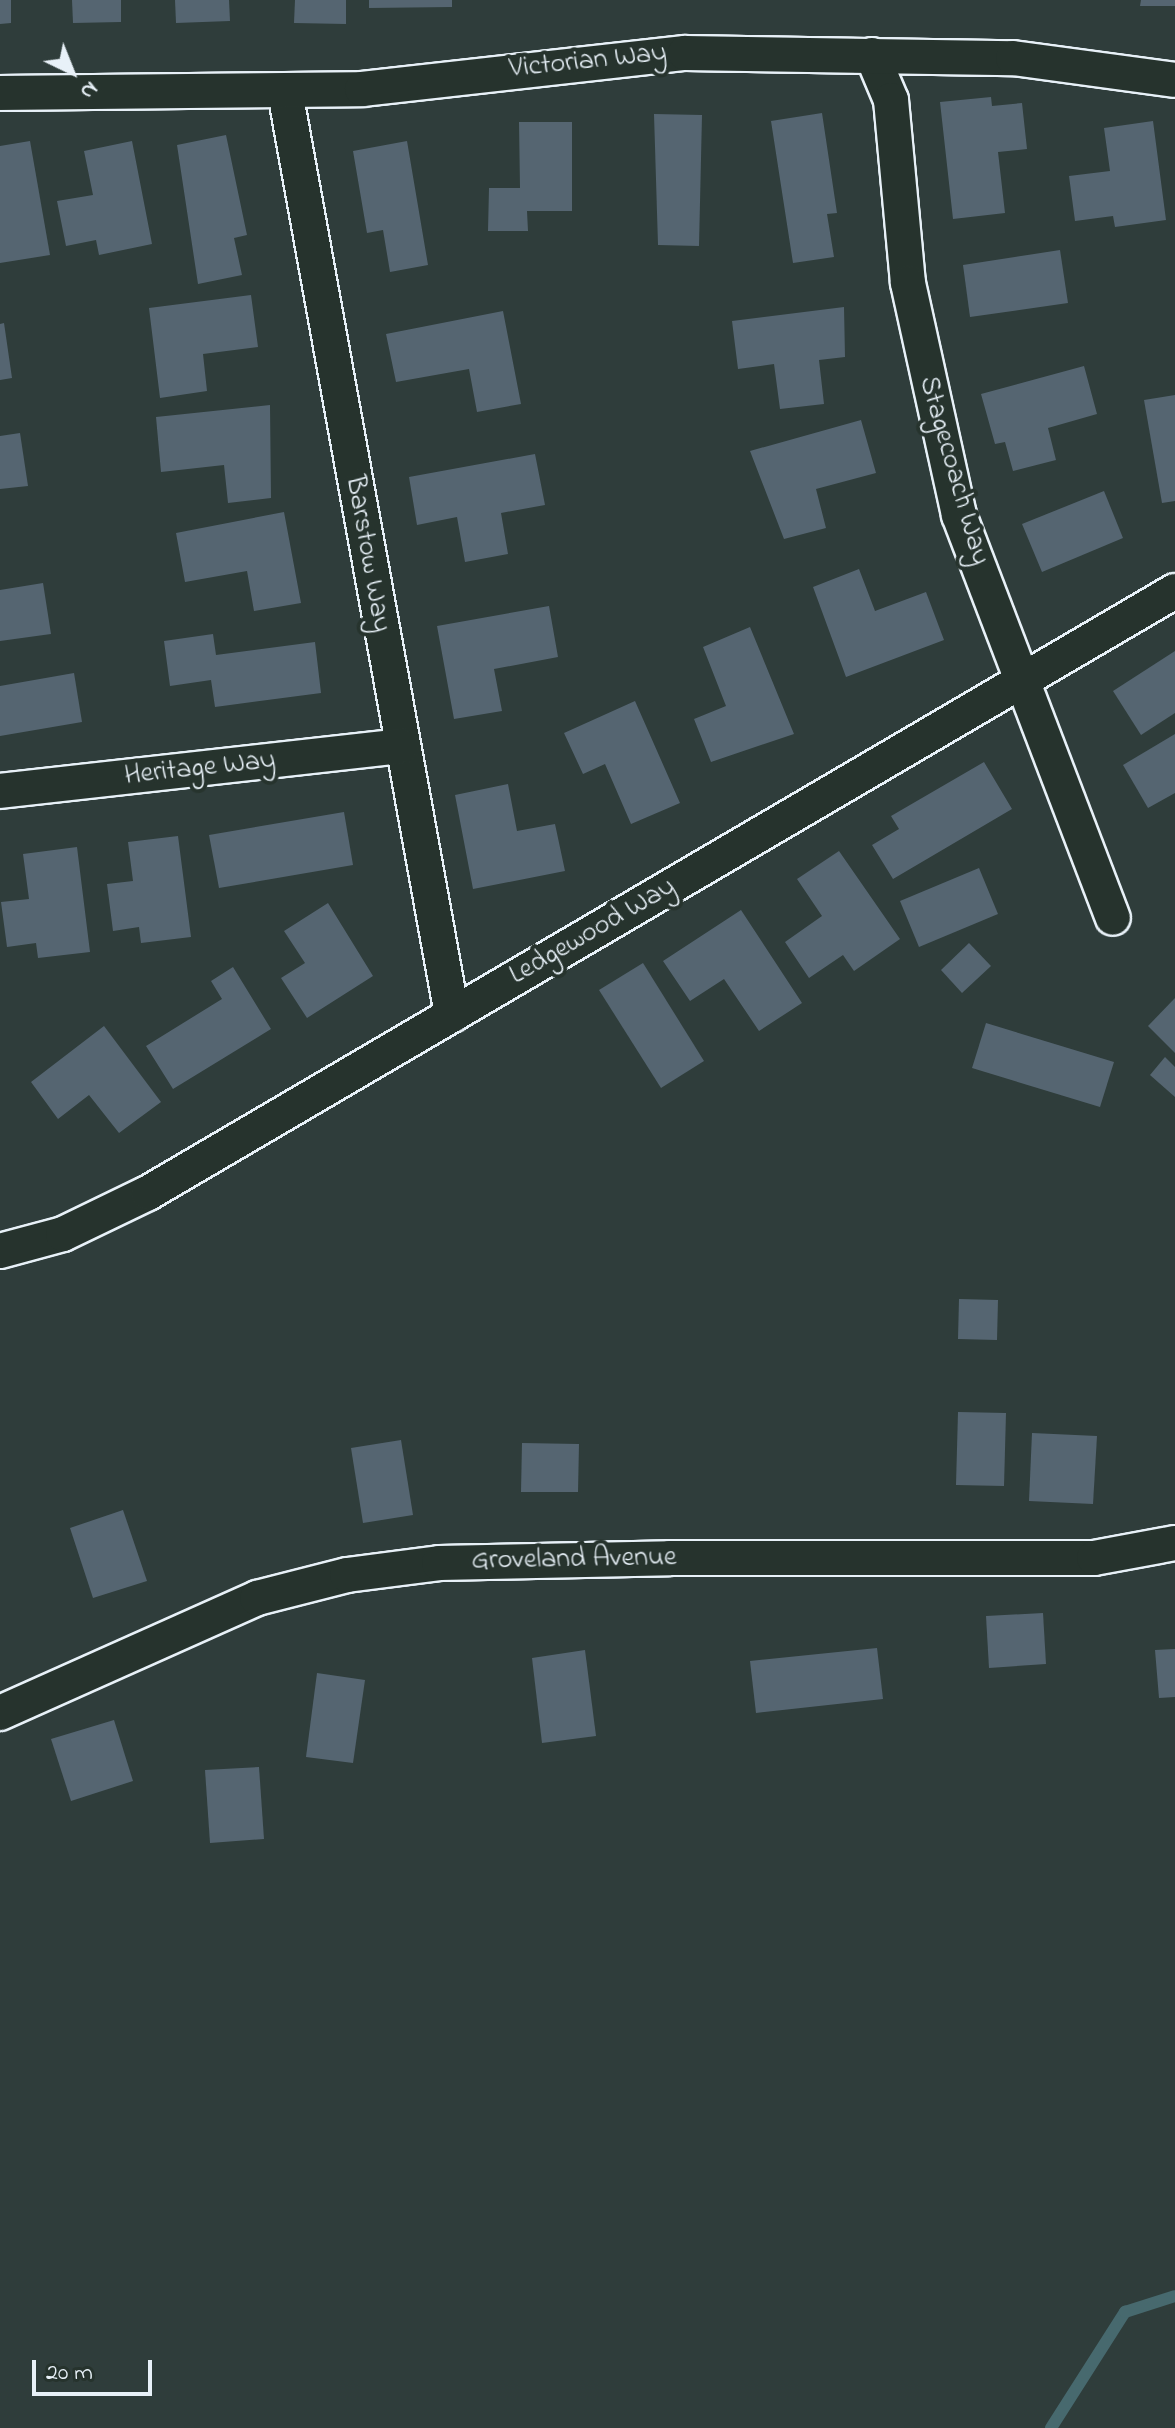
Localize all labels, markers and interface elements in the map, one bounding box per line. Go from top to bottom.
north arrow [32,32,112,112]
street label: Victorian Way [508,37,668,87]
text: N [72,73,105,106]
street label: Stagecoach Way [910,373,996,569]
street label: Barstow Way [337,473,397,635]
street label: Heritage Way [123,744,277,794]
street label: Ledgewood Way [504,871,682,993]
street label: Groveland Avenue [471,1541,677,1579]
scale bar [36,2344,156,2394]
text: 20 m [46,2356,93,2391]

